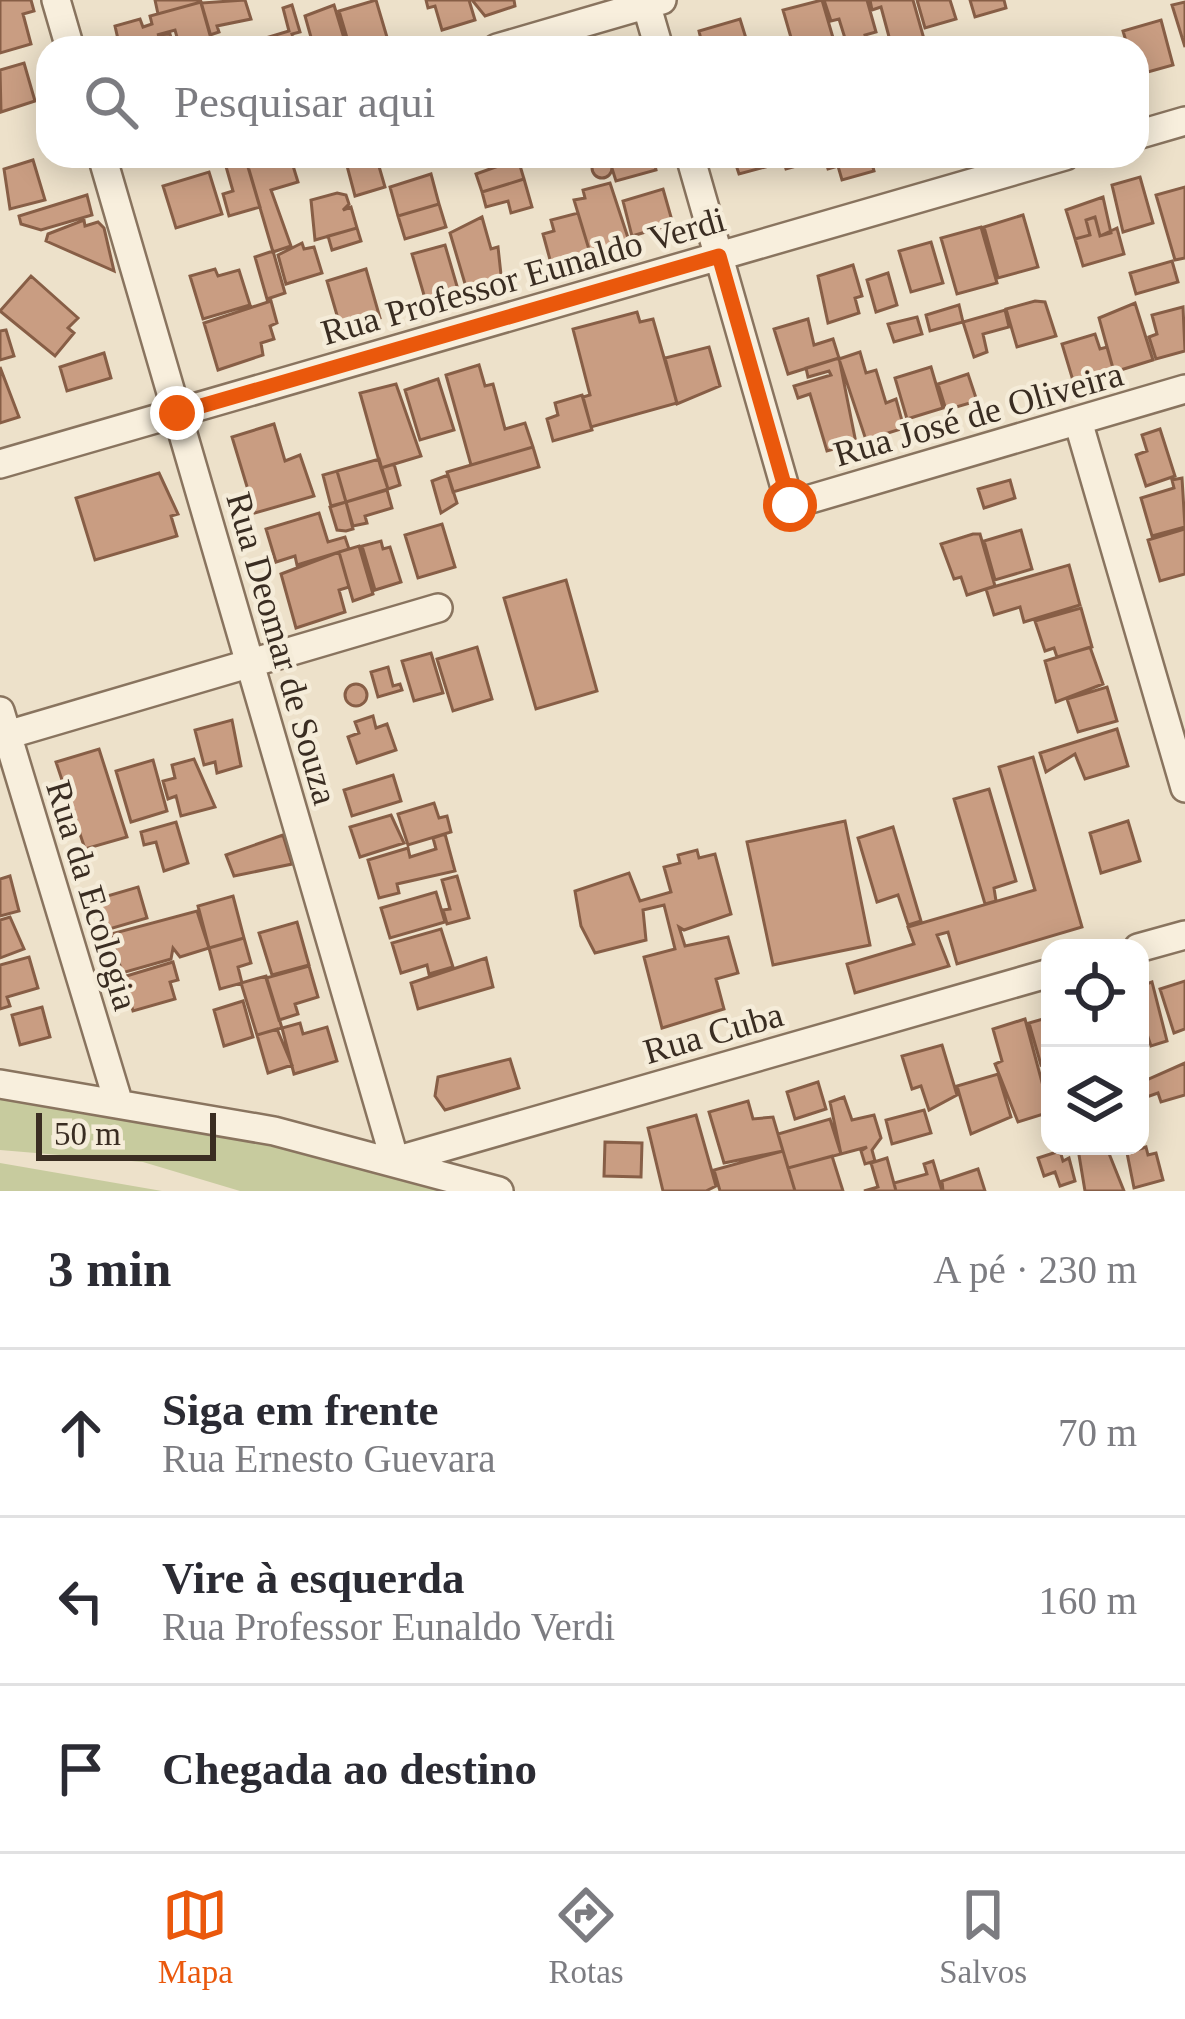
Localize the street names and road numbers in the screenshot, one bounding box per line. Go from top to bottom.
street label: Rua Professor Eunaldo Verdi [317,199,730,353]
street label: Rua José de Oliveira [829,354,1127,474]
street label: Rua Deomar de Souza [218,488,346,809]
street label: Rua da Ecologia [38,776,146,1015]
street label: Rua Cuba [639,994,788,1072]

